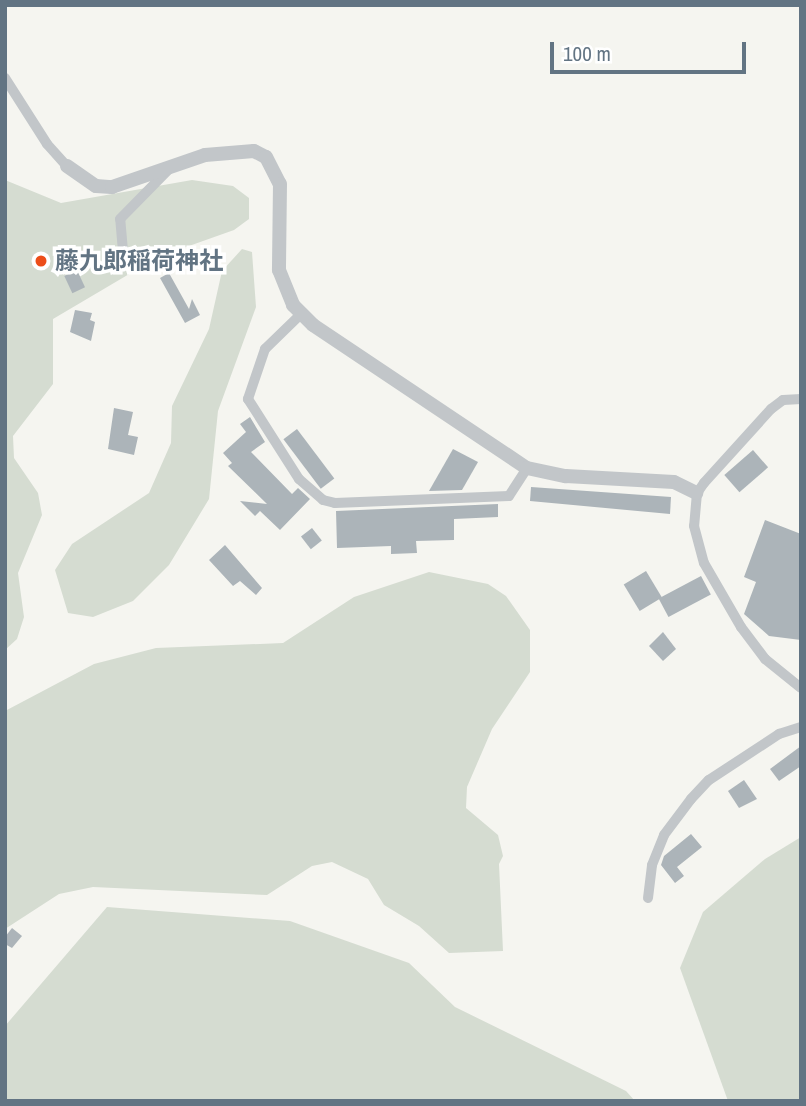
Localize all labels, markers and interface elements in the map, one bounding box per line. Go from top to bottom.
scale bar [554,28,750,72]
text: 100 m [563,39,611,68]
place label: 藤九郎稲荷神社 [55,247,223,275]
marker: 藤九郎稲荷神社 [33,253,49,269]

